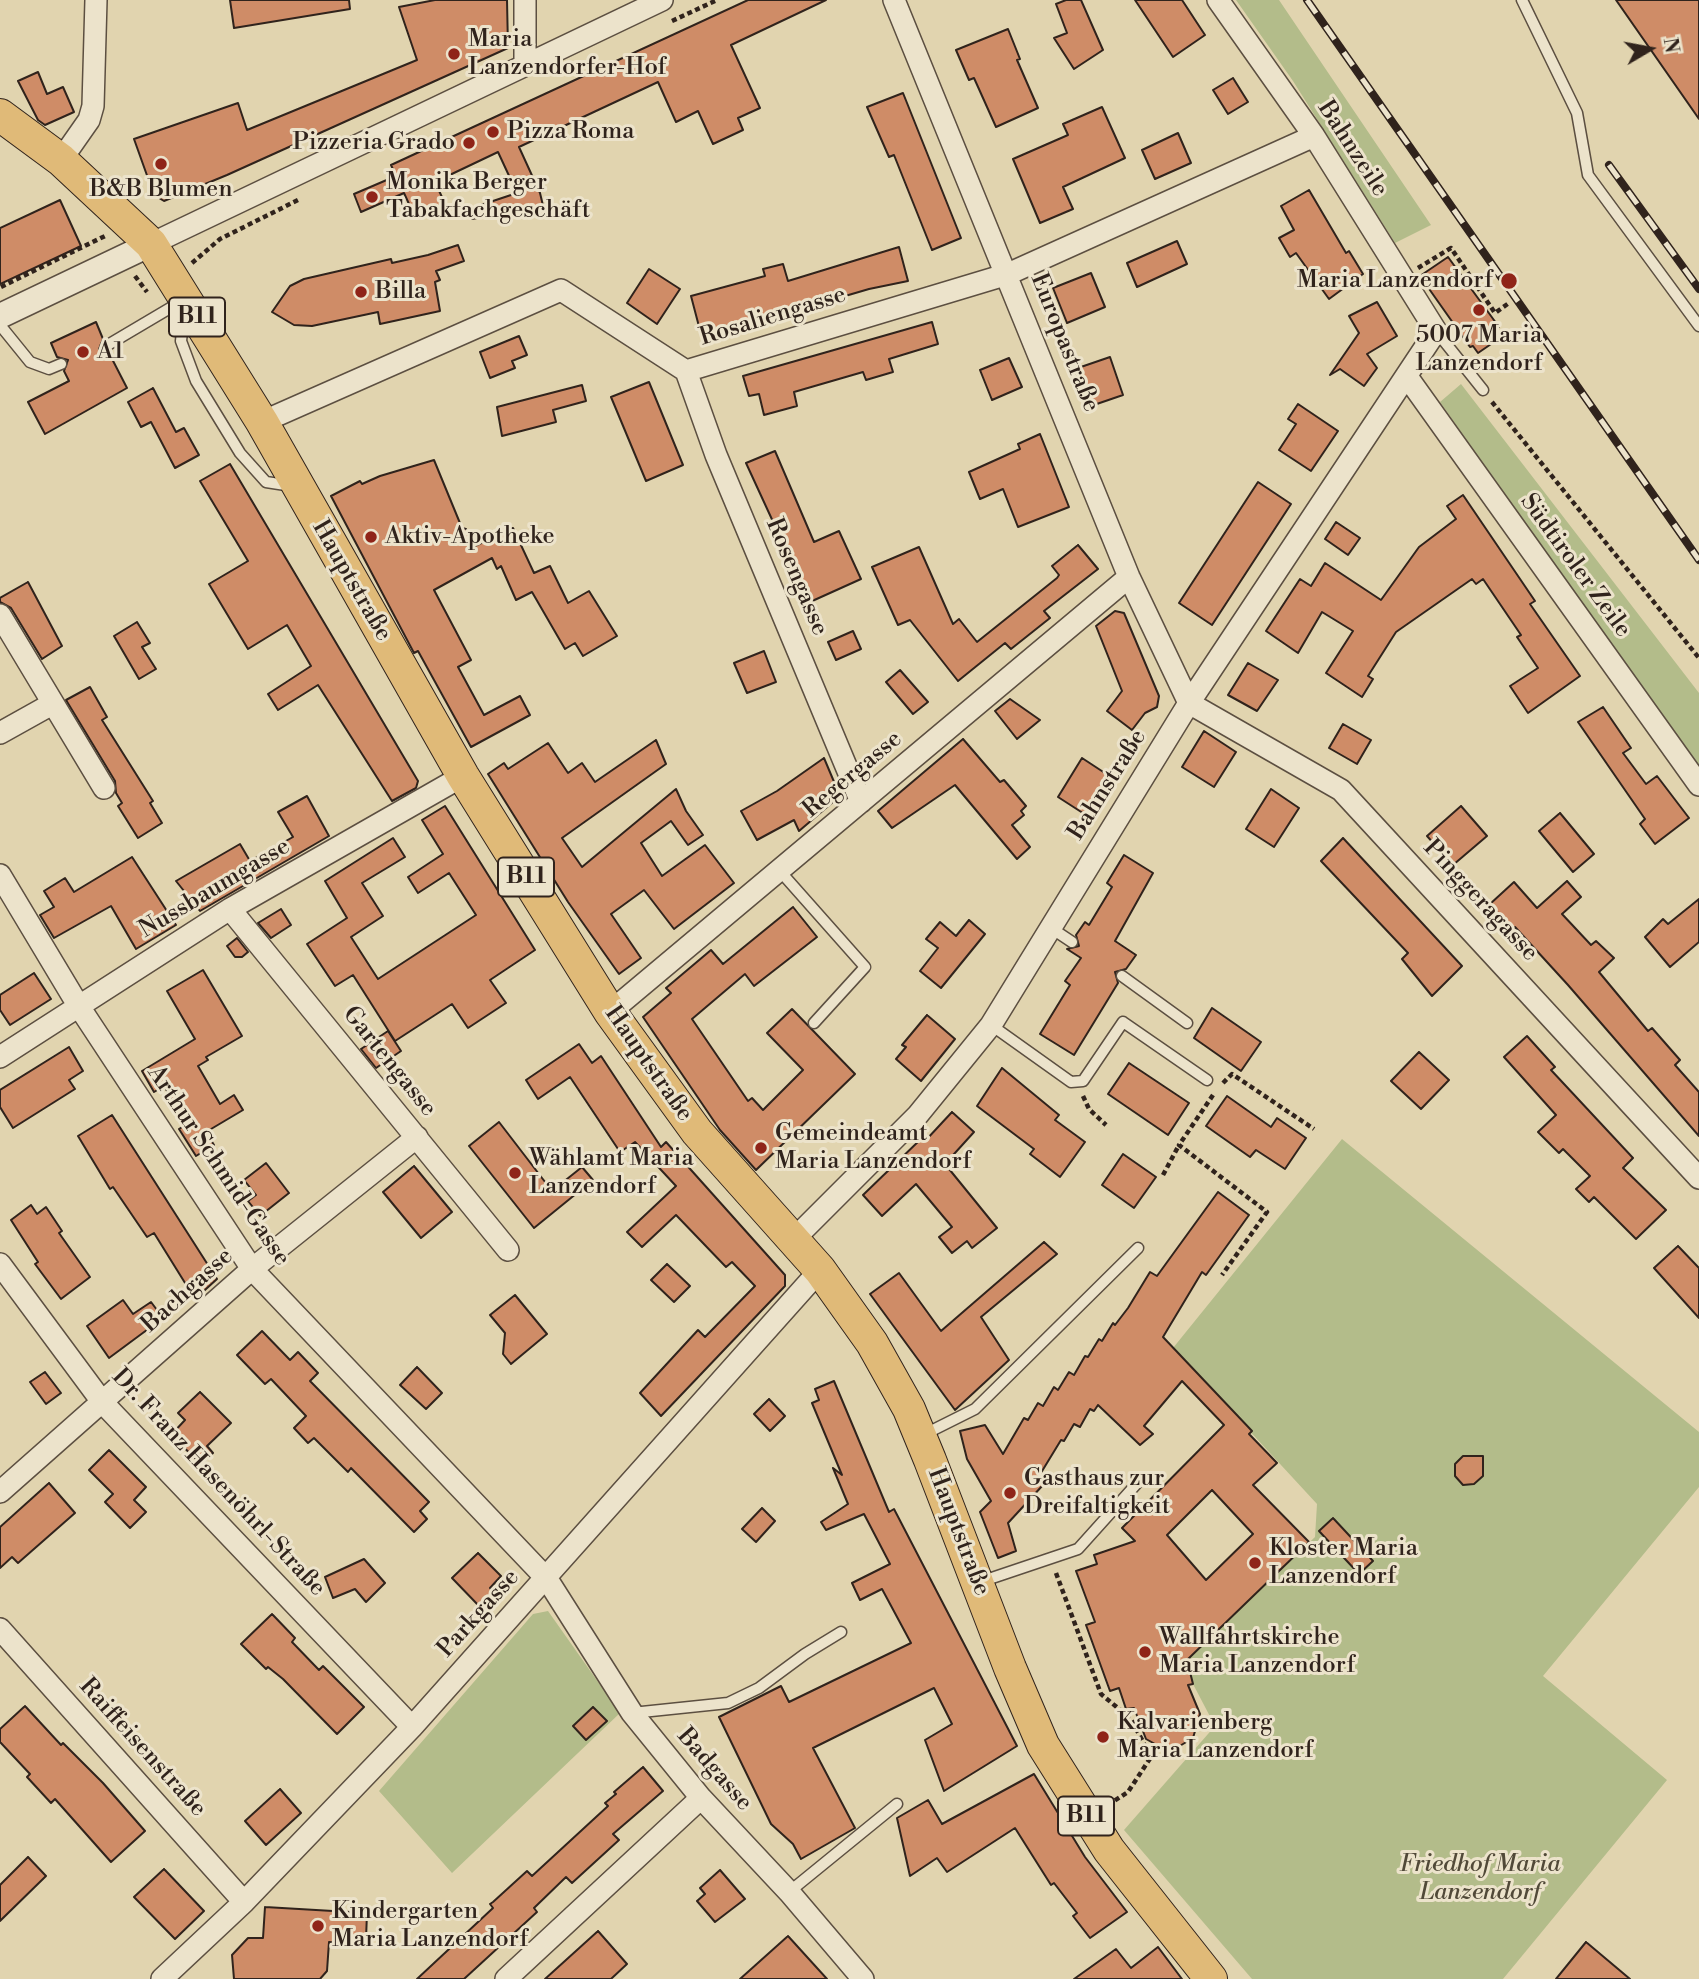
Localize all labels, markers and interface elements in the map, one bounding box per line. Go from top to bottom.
north arrow [1615,14,1685,84]
place label: Maria Lanzendorfer-Hof [468,26,666,82]
text: N [1658,36,1684,55]
marker: Maria Lanzendorfer-Hof [446,46,462,62]
street label: Bahnzeile [1310,96,1394,202]
place label: Pizza Roma [507,118,635,146]
marker: Pizza Roma [485,124,501,140]
place label: Pizzeria Grado [292,129,455,157]
marker: Pizzeria Grado [461,135,477,151]
marker: B&B Blumen [153,156,169,172]
place label: Monika Berger Tabakfachgeschäft [386,169,590,225]
place label: B&B Blumen [90,176,232,204]
marker: Monika Berger Tabakfachgeschäft [364,189,380,205]
place label: Maria Lanzendorf [1297,267,1493,295]
street label: Europastraße [1023,269,1105,417]
marker: Maria Lanzendorf [1499,271,1519,291]
place label: Billa [375,278,426,306]
street label: Rosaliengasse [696,281,850,353]
marker: Billa [353,284,369,300]
road number: B11 [169,298,225,336]
marker: 5007 Maria Lanzendorf [1471,302,1487,318]
place label: 5007 Maria Lanzendorf [1415,322,1543,378]
place label: A1 [97,338,124,366]
marker: A1 [75,344,91,360]
street label: Südtiroler Zeile [1513,489,1637,643]
street label: Rosengasse [758,514,834,640]
street label: Hauptstraße [305,516,397,646]
place label: Aktiv-Apotheke [385,523,555,551]
marker: Aktiv-Apotheke [363,529,379,545]
street label: Bahnstraße [1063,724,1153,846]
street label: Regergasse [798,725,908,825]
street label: Nussbaumgasse [135,833,295,945]
street label: Pinggeragasse [1416,834,1544,968]
road number: B11 [498,858,554,897]
street label: Gartengasse [336,1001,442,1123]
street label: Hauptstraße [598,1001,698,1127]
street label: Arthur Schmid-Gasse [140,1060,296,1272]
place label: Gemeindeamt Maria Lanzendorf [775,1120,971,1176]
marker: Gemeindeamt Maria Lanzendorf [753,1140,769,1156]
place label: Wählamt Maria Lanzendorf [529,1145,694,1201]
marker: Wählamt Maria Lanzendorf [507,1165,523,1181]
street label: Bachgasse [136,1243,240,1339]
street label: Dr. Franz Hasenöhrl-Straße [105,1363,331,1603]
street label: Hauptstraße [920,1464,996,1600]
place label: Gasthaus zur Dreifaltigkeit [1024,1465,1170,1521]
marker: Gasthaus zur Dreifaltigkeit [1002,1485,1018,1501]
place label: Kloster Maria Lanzendorf [1269,1535,1418,1591]
marker: Kloster Maria Lanzendorf [1247,1555,1263,1571]
street label: Parkgasse [432,1564,526,1664]
place label: Wallfahrtskirche Maria Lanzendorf [1159,1624,1355,1680]
marker: Wallfahrtskirche Maria Lanzendorf [1137,1644,1153,1660]
street label: Raiffeisenstraße [72,1673,212,1823]
place label: Kalvarienberg Maria Lanzendorf [1117,1709,1313,1765]
street label: Badgasse [670,1723,758,1817]
marker: Kalvarienberg Maria Lanzendorf [1095,1729,1111,1745]
road number: B11 [1058,1797,1114,1836]
park label: Friedhof Maria Lanzendorf [1399,1851,1561,1907]
place label: Kindergarten Maria Lanzendorf [332,1898,528,1954]
marker: Kindergarten Maria Lanzendorf [310,1918,326,1934]

